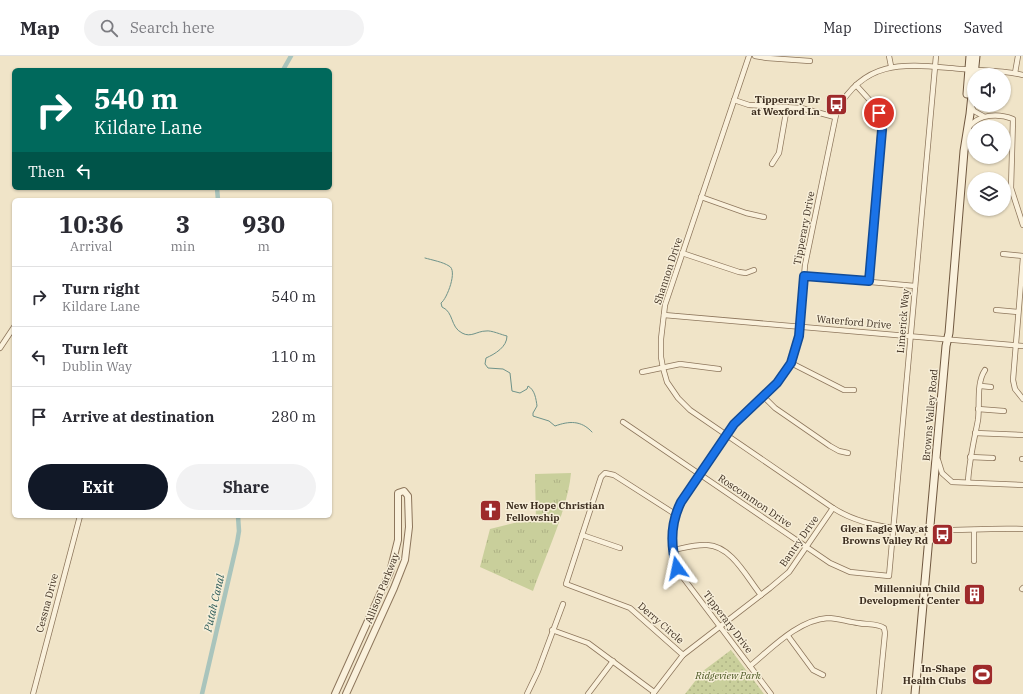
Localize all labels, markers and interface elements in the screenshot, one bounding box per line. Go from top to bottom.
search box [84,10,364,46]
text: Map [20,16,60,40]
icon: search [98,17,120,39]
text: Search here [130,18,214,37]
text: Map [823,19,852,37]
text: Directions [874,19,942,37]
text: Saved [964,19,1003,37]
map controls [967,68,1011,216]
button: sound [967,68,1011,112]
text: 540 m [94,80,178,117]
icon: right [28,84,80,136]
bus stop icon: Tipperary Dr at Wexford Ln [823,92,849,118]
place label: Tipperary Dr at Wexford Ln [751,93,820,118]
pin [862,96,896,130]
icon: arrive [868,102,890,124]
text: Kildare Lane [94,116,202,139]
button: search [967,120,1011,164]
icon: left [73,160,95,182]
text: Then [28,162,65,181]
button: layers [967,172,1011,216]
street label: Tipperary Drive [790,190,818,266]
text: 10:36 [59,208,124,240]
text: 3 [176,208,190,240]
text: 930 [242,208,285,240]
street label: Shannon Drive [651,236,685,306]
text: Arrival [70,238,112,255]
text: min [170,238,195,255]
text: m [257,238,270,255]
text: Turn right [62,279,140,298]
icon: right [28,286,50,308]
text: 540 m [271,287,316,306]
street label: Limerick Way [894,288,912,354]
text: Kildare Lane [62,298,140,315]
street label: Waterford Drive [816,312,892,332]
text: Turn left [62,339,128,358]
icon: left [28,346,50,368]
text: 110 m [271,347,316,366]
text: Dublin Way [62,358,132,375]
street label: Browns Valley Road [920,368,940,462]
icon: arrive [28,406,50,428]
text: Arrive at destination [62,407,214,426]
text: 280 m [271,407,316,426]
button: Exit [28,464,168,510]
button: Share [176,464,316,510]
street label: Roscommon Drive [716,471,794,531]
church icon: New Hope Christian Fellowship [478,498,504,524]
place label: New Hope Christian Fellowship [506,499,605,524]
street label: Bantry Drive [777,513,821,569]
bus stop icon: Glen Eagle Way at Browns Valley Rd [930,521,956,547]
place label: Glen Eagle Way at Browns Valley Rd [840,522,929,547]
position arrow [656,547,698,589]
street label: Allison Parkway [362,550,402,625]
street label: Cessna Drive [33,572,61,634]
water label: Putah Canal [200,572,228,634]
building icon: Millennium Child Development Center [962,581,988,607]
place label: Millennium Child Development Center [859,582,961,607]
street label: Tipperary Drive [700,588,756,656]
street label: Derry Circle [635,599,687,647]
sports icon: In-Shape Health Clubs [969,661,995,687]
place label: In-Shape Health Clubs [903,662,966,687]
park label: Ridgeview Park [694,669,762,682]

